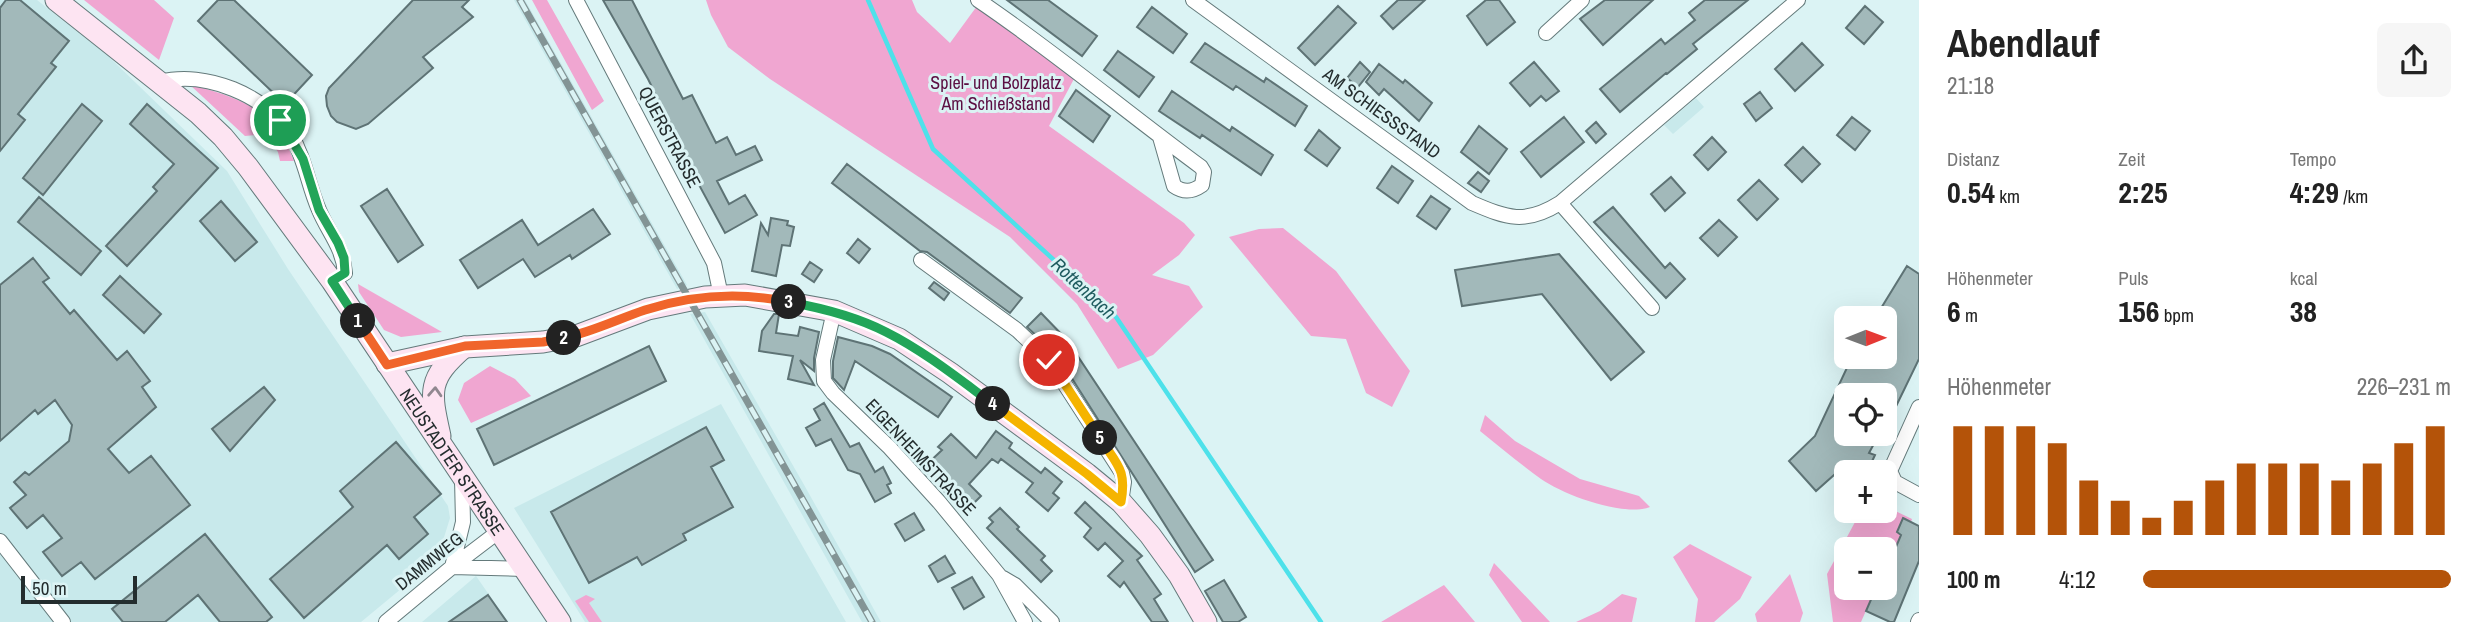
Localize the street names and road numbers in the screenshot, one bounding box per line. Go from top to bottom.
street label: AM SCHIESSSTAND [1317,61,1446,164]
street label: QUERSTRASSE [633,82,707,192]
street label: NEUSTADTER STRASSE [395,383,511,540]
street label: EIGENHEIMSTRASSE [860,393,982,521]
street label: DAMMWEG [390,526,468,596]

